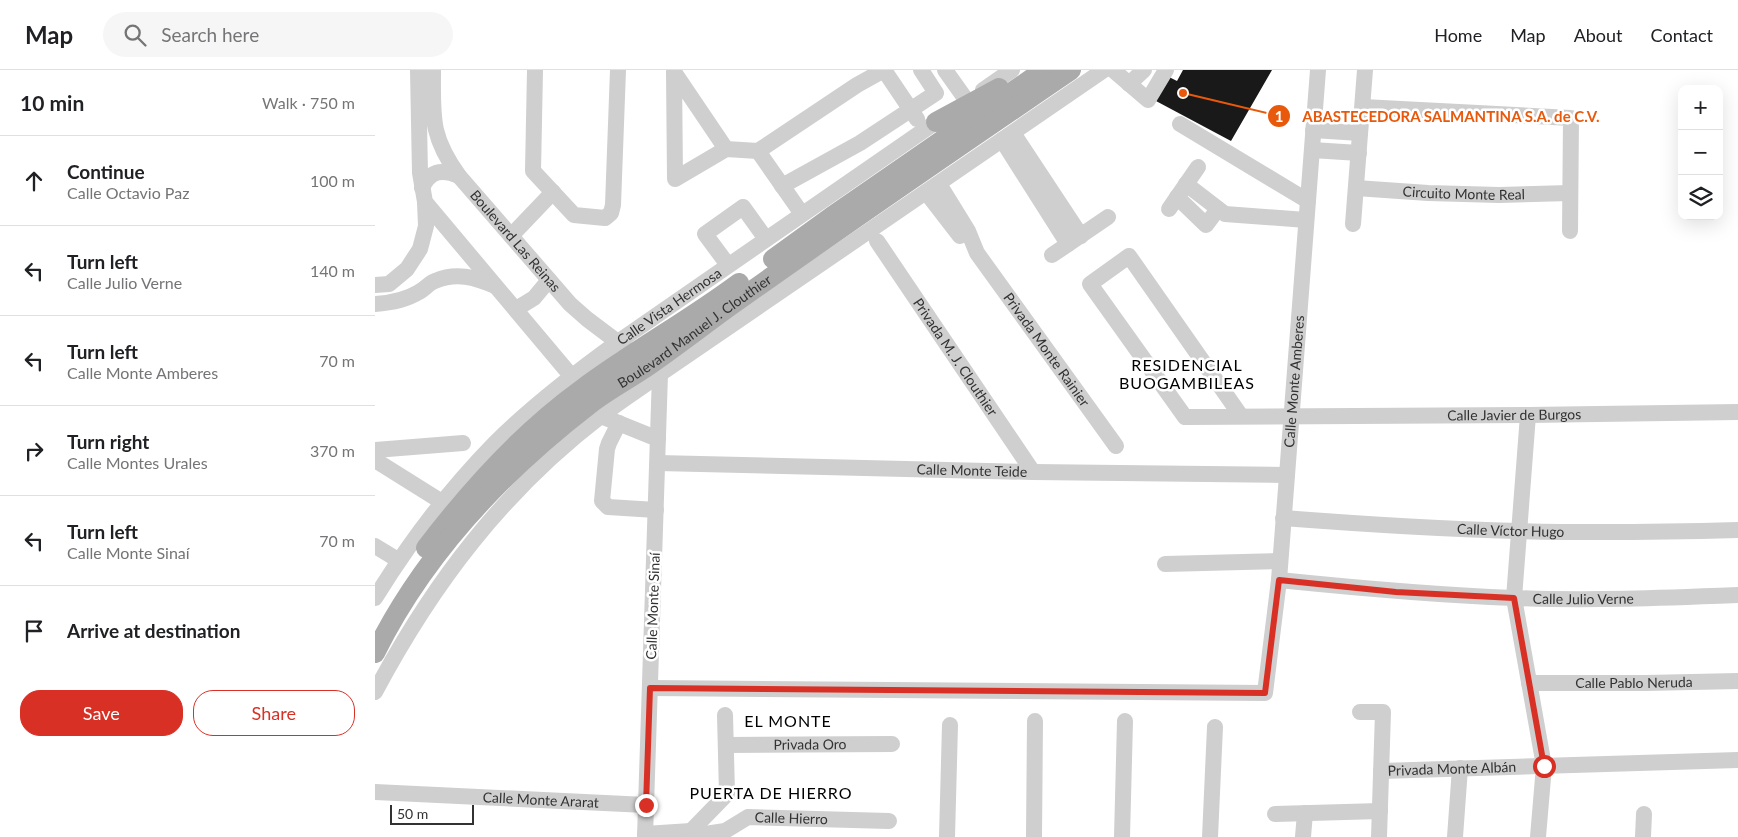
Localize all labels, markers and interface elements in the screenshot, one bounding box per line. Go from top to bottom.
search box [103,12,453,57]
text: Map [25,20,73,49]
icon: search [121,21,149,49]
text: Search here [161,23,259,46]
text: Home [1434,24,1482,46]
text: Map [1510,24,1546,46]
text: About [1574,24,1623,46]
text: Contact [1651,24,1713,46]
map controls [1678,85,1723,220]
button: + [1678,85,1723,130]
text: 10 min [20,90,84,115]
text: Walk · 750 m [262,93,355,112]
callout: ABASTECEDORA SALMANTINA S.A. de C.V. [1267,101,1610,131]
text: 1 [1275,107,1283,125]
text: ABASTECEDORA SALMANTINA S.A. de C.V. [1301,107,1600,125]
button: − [1678,130,1723,175]
text: Continue [67,160,145,183]
icon: ahead [20,167,48,195]
text: 100 m [310,171,355,190]
button: layers [1678,175,1723,220]
street label: Circuito Monte Real [1402,182,1525,203]
text: Calle Octavio Paz [67,183,189,202]
street label: Boulevard Las Reinas [467,186,565,295]
text: Turn left [67,250,138,273]
icon: left [20,257,48,285]
text: 140 m [310,261,355,280]
street label: Calle Vista Hermosa [613,264,725,348]
street label: Boulevard Manuel J. Clouthier [614,271,774,391]
text: Calle Julio Verne [67,273,182,292]
street label: Privada Monte Rainier [1000,289,1094,410]
street label: Privada M. J. Clouthier [910,295,1002,419]
street label: Calle Monte Amberes [1280,315,1307,448]
text: Turn left [67,340,138,363]
icon: left [20,347,48,375]
text: 70 m [319,351,355,370]
district label: RESIDENCIAL BUOGAMBILEAS [1119,355,1255,392]
text: Calle Monte Amberes [67,363,218,382]
street label: Calle Javier de Burgos [1447,405,1581,423]
text: Turn right [67,430,149,453]
icon: right [20,437,48,465]
text: 370 m [310,441,355,460]
text: Calle Montes Urales [67,453,208,472]
street label: Calle Monte Teide [916,460,1027,480]
text: Turn left [67,520,138,543]
street label: Calle Víctor Hugo [1457,520,1565,540]
icon: left [20,527,48,555]
text: 70 m [319,531,355,550]
text: Calle Monte Sinaí [67,543,190,562]
street label: Calle Monte Sinaí [642,551,663,660]
street label: Calle Julio Verne [1533,590,1634,607]
icon: arrive [20,617,48,645]
text: Arrive at destination [67,619,240,642]
street label: Calle Pablo Neruda [1575,673,1693,691]
button: Save [20,690,183,736]
button: Share [193,690,355,736]
district label: EL MONTE [744,711,832,730]
street label: Privada Oro [773,735,847,753]
route start [1533,755,1556,778]
street label: Privada Monte Albán [1387,758,1516,779]
district label: PUERTA DE HIERRO [689,783,853,802]
street label: Calle Monte Ararat [482,788,599,811]
route end [635,794,658,817]
scale bar [390,802,474,825]
text: 50 m [397,805,428,822]
street label: Calle Hierro [754,808,828,827]

